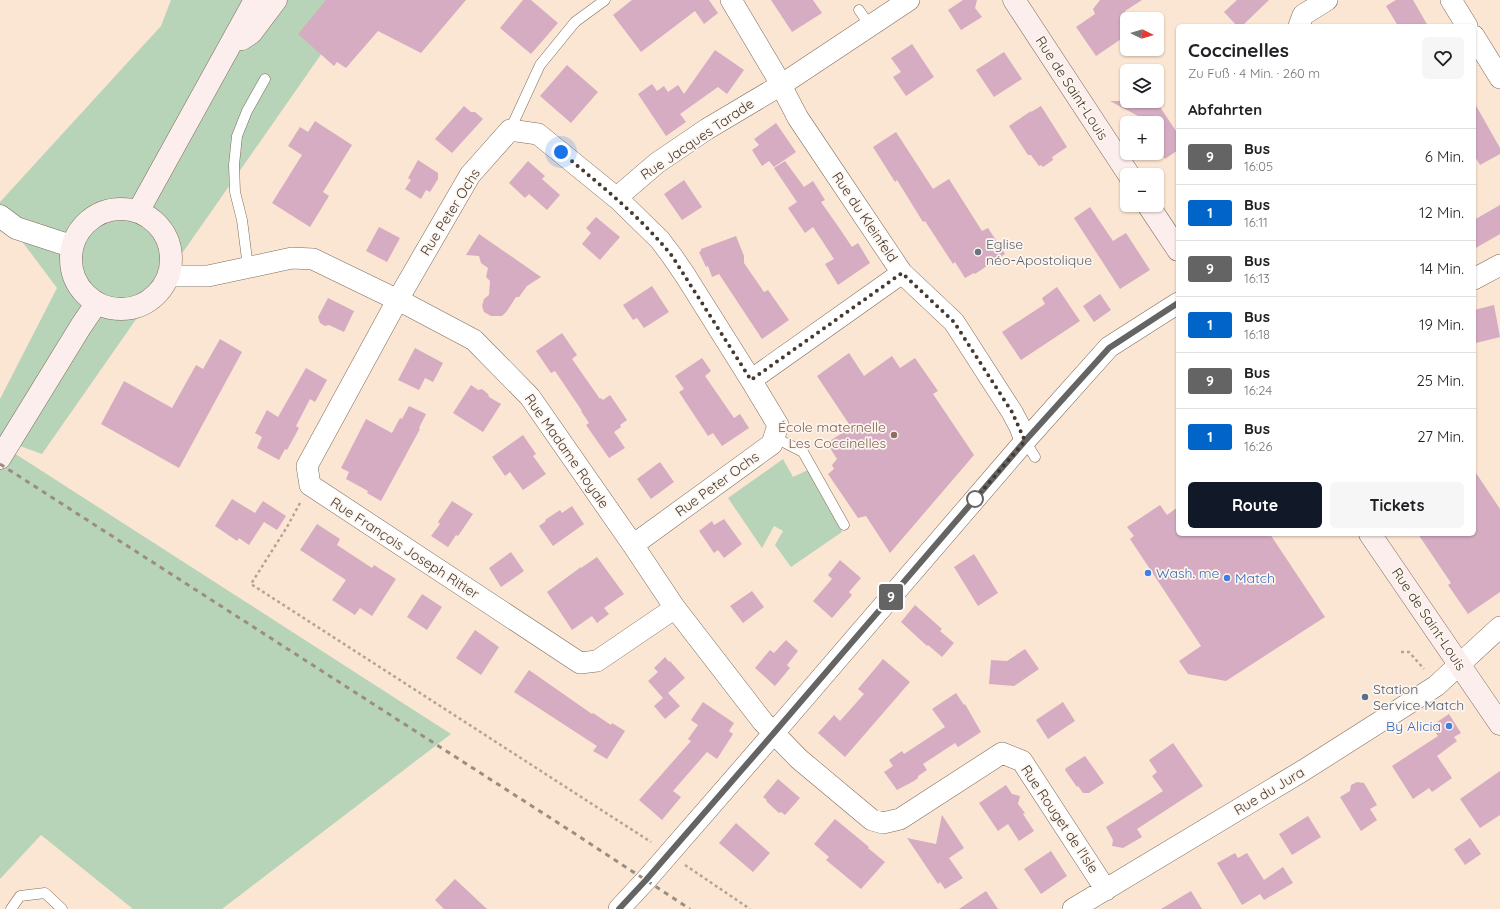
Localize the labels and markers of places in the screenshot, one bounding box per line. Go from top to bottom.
place label: Eglise néo-Apostolique [986,235,1092,269]
marker: Eglise néo-Apostolique [973,247,983,257]
place label: École maternelle Les Coccinelles [778,418,886,452]
marker: École maternelle Les Coccinelles [889,430,899,440]
unlabelled marker [966,490,984,508]
place label: Wash. me [1156,564,1220,582]
marker: Wash. me [1143,568,1153,578]
place label: Match [1235,569,1275,587]
marker: Match [1222,573,1232,583]
place label: Station Service Match [1373,680,1464,714]
marker: Station Service Match [1360,692,1370,702]
place label: By Alicia [1386,717,1441,735]
marker: By Alicia [1444,721,1454,731]

